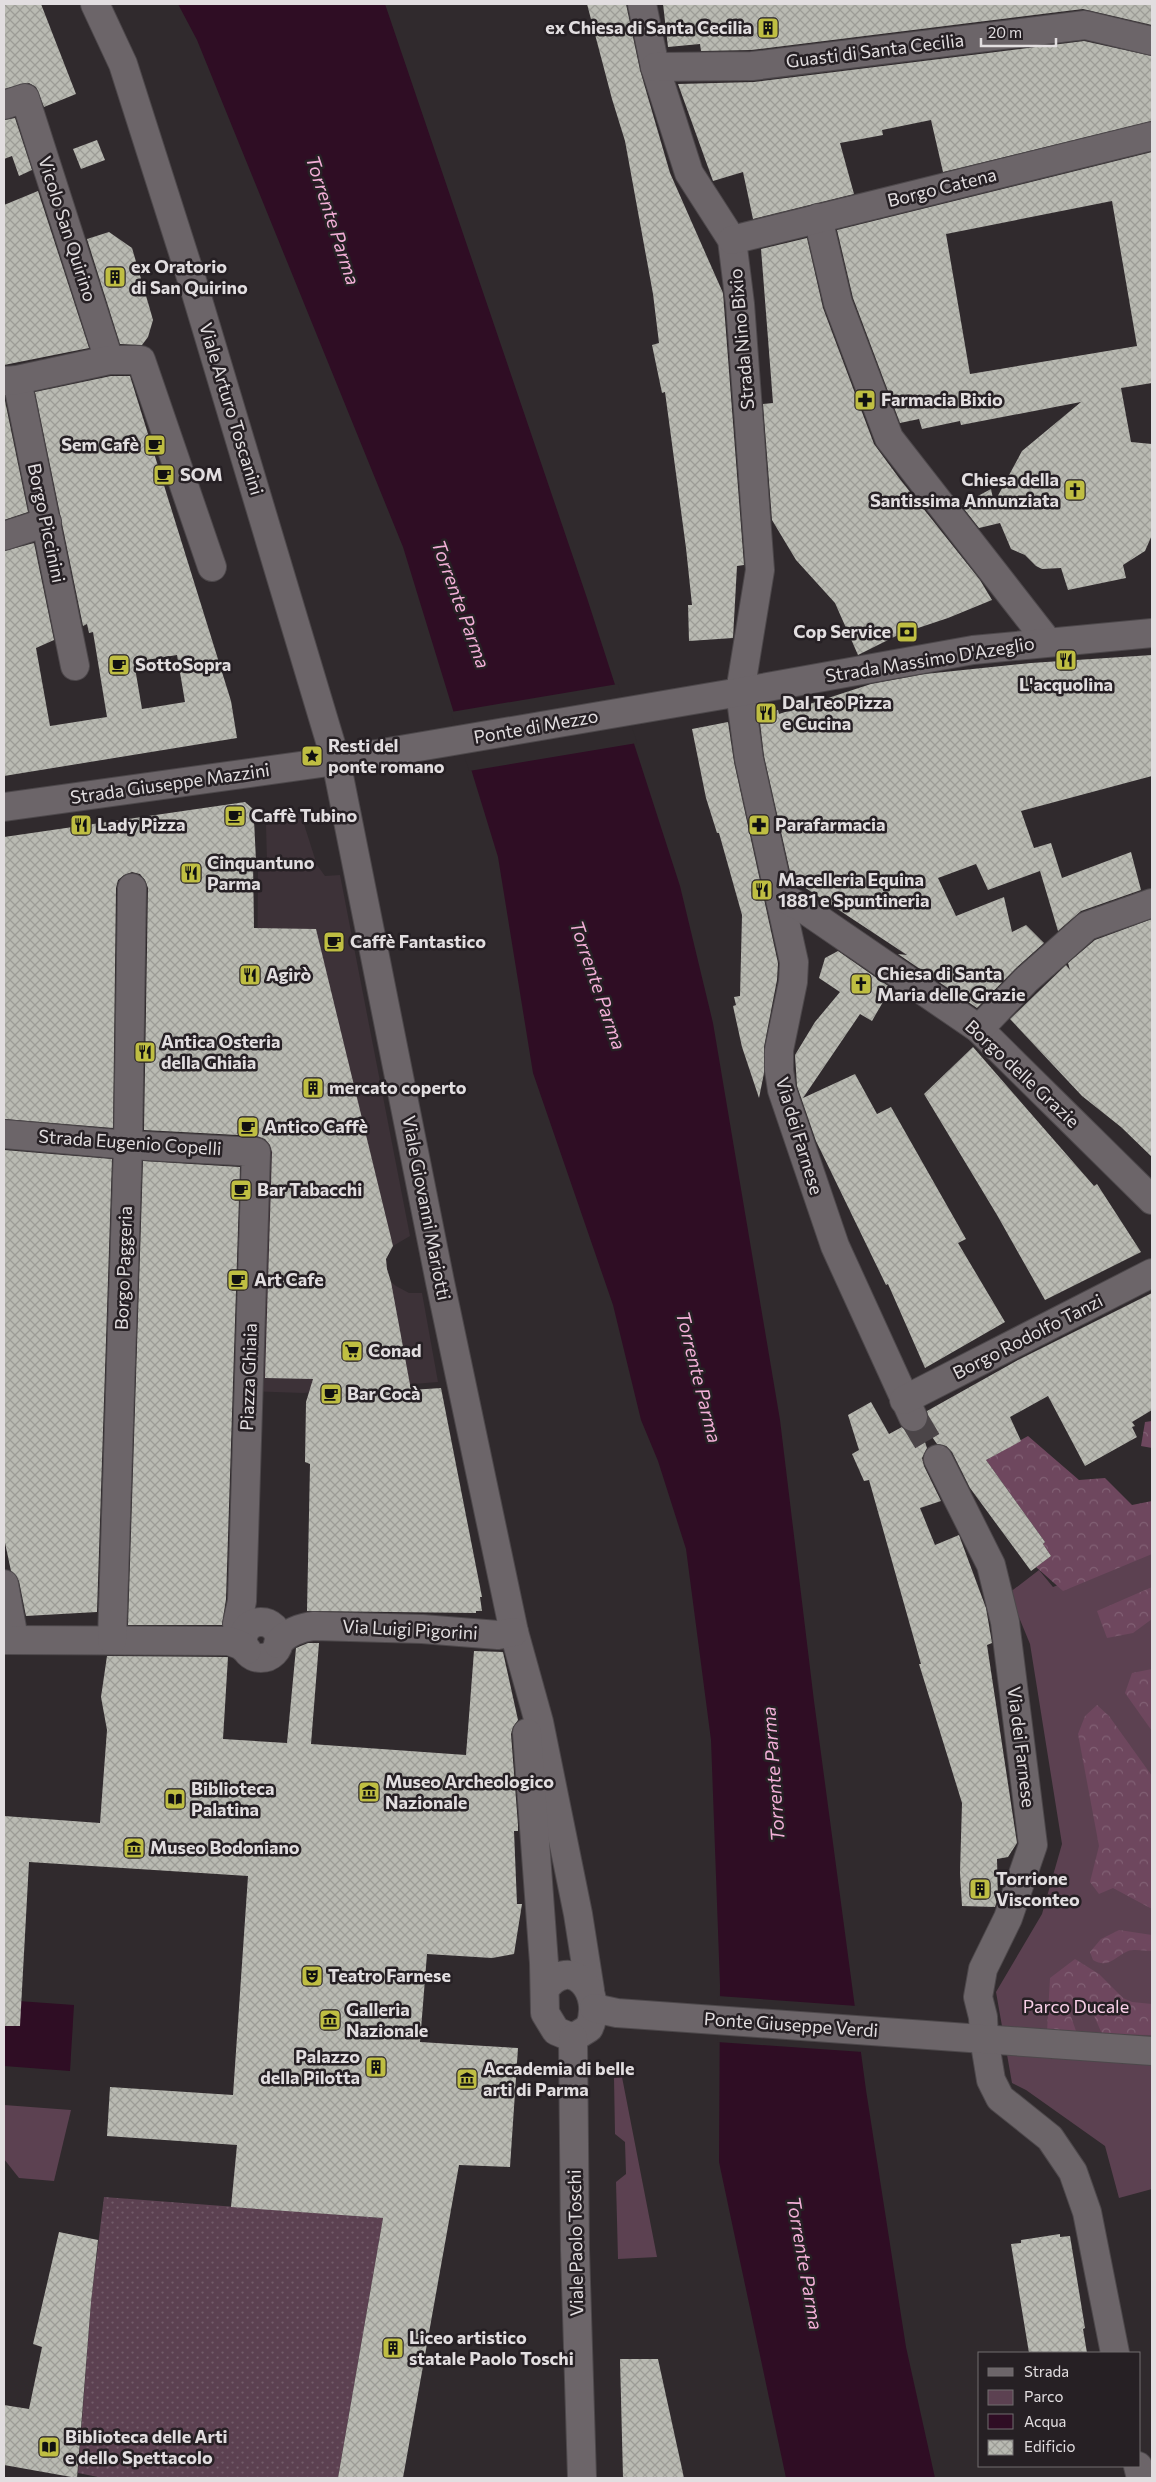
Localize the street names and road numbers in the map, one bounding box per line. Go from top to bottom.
street label: Guasti di Santa Cecilia [785,28,965,72]
street label: Vicolo San Quirino [34,153,102,304]
street label: Borgo Catena [885,163,999,211]
street label: Strada Nino Bixio [724,268,758,410]
street label: Viale Arturo Toscanini [195,320,269,498]
street label: Borgo Piccinini [24,461,70,585]
street label: Strada Massimo D'Azeglio [824,632,1036,686]
street label: Ponte di Mezzo [472,704,600,748]
street label: Strada Giuseppe Mazzini [69,758,271,808]
street label: Borgo delle Grazie [961,1015,1084,1132]
street label: Via dei Farnese [772,1074,828,1197]
street label: Viale Giovanni Mariotti [398,1114,456,1302]
street label: Strada Eugenio Copelli [38,1125,222,1159]
street label: Borgo Paggeria [110,1206,136,1330]
street label: Borgo Rodolfo Tanzi [949,1289,1106,1383]
street label: Piazza Ghiaia [235,1323,261,1431]
street label: Via Luigi Pigorini [342,1614,478,1644]
street label: Via dei Farnese [1004,1685,1040,1809]
street label: Ponte Giuseppe Verdi [703,2007,879,2041]
street label: Viale Paolo Toschi [563,2169,587,2317]

